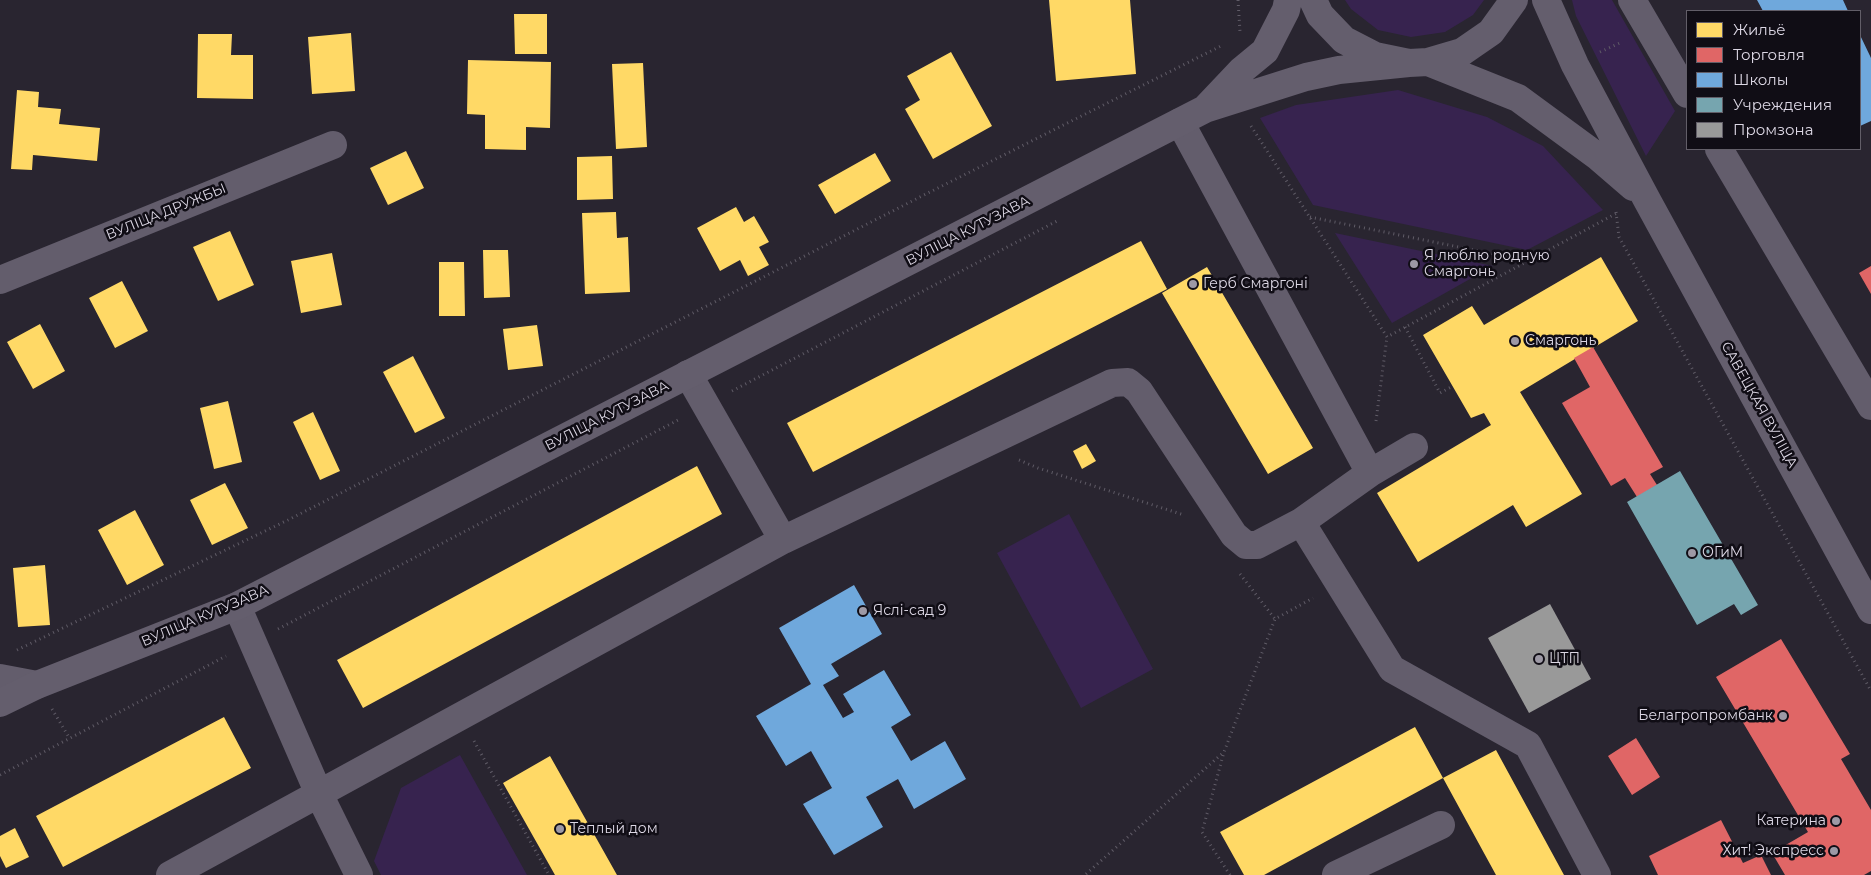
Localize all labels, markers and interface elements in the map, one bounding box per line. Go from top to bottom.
legend [1686,10,1861,150]
text: Жильё [1733,20,1786,39]
text: Торговля [1733,45,1805,64]
text: Школы [1733,70,1789,89]
text: Учреждения [1733,95,1832,114]
text: Промзона [1733,120,1813,139]
street label: ВУЛІЦА ДРУЖБЫ [103,180,229,244]
street label: ВУЛІЦА КУТУЗАВА [903,192,1033,270]
place label: Я люблю родную Смаргонь [1424,248,1550,280]
marker: Я люблю родную Смаргонь [1408,258,1420,270]
place label: Герб Смаргоні [1203,276,1308,292]
marker: Герб Смаргоні [1187,278,1199,290]
place label: Смаргонь [1525,333,1596,349]
marker: Смаргонь [1509,335,1521,347]
street label: САВЕЦКАЯ ВУЛІЦА [1717,339,1801,471]
street label: ВУЛІЦА КУТУЗАВА [542,377,672,455]
place label: ОГиМ [1702,545,1743,561]
marker: ОГиМ [1686,547,1698,559]
street label: ВУЛІЦА КУТУЗАВА [139,582,271,650]
place label: Яслі-сад 9 [873,603,946,619]
marker: Яслі-сад 9 [857,605,869,617]
place label: ЦТП [1549,651,1580,667]
marker: ЦТП [1533,653,1545,665]
place label: Белагропромбанк [1638,708,1773,724]
marker: Белагропромбанк [1777,710,1789,722]
place label: Катерина [1756,813,1826,829]
marker: Катерина [1830,815,1842,827]
place label: Теплый дом [570,821,658,837]
marker: Теплый дом [554,823,566,835]
place label: Хит! Экспресс [1722,843,1824,859]
marker: Хит! Экспресс [1828,845,1840,857]

